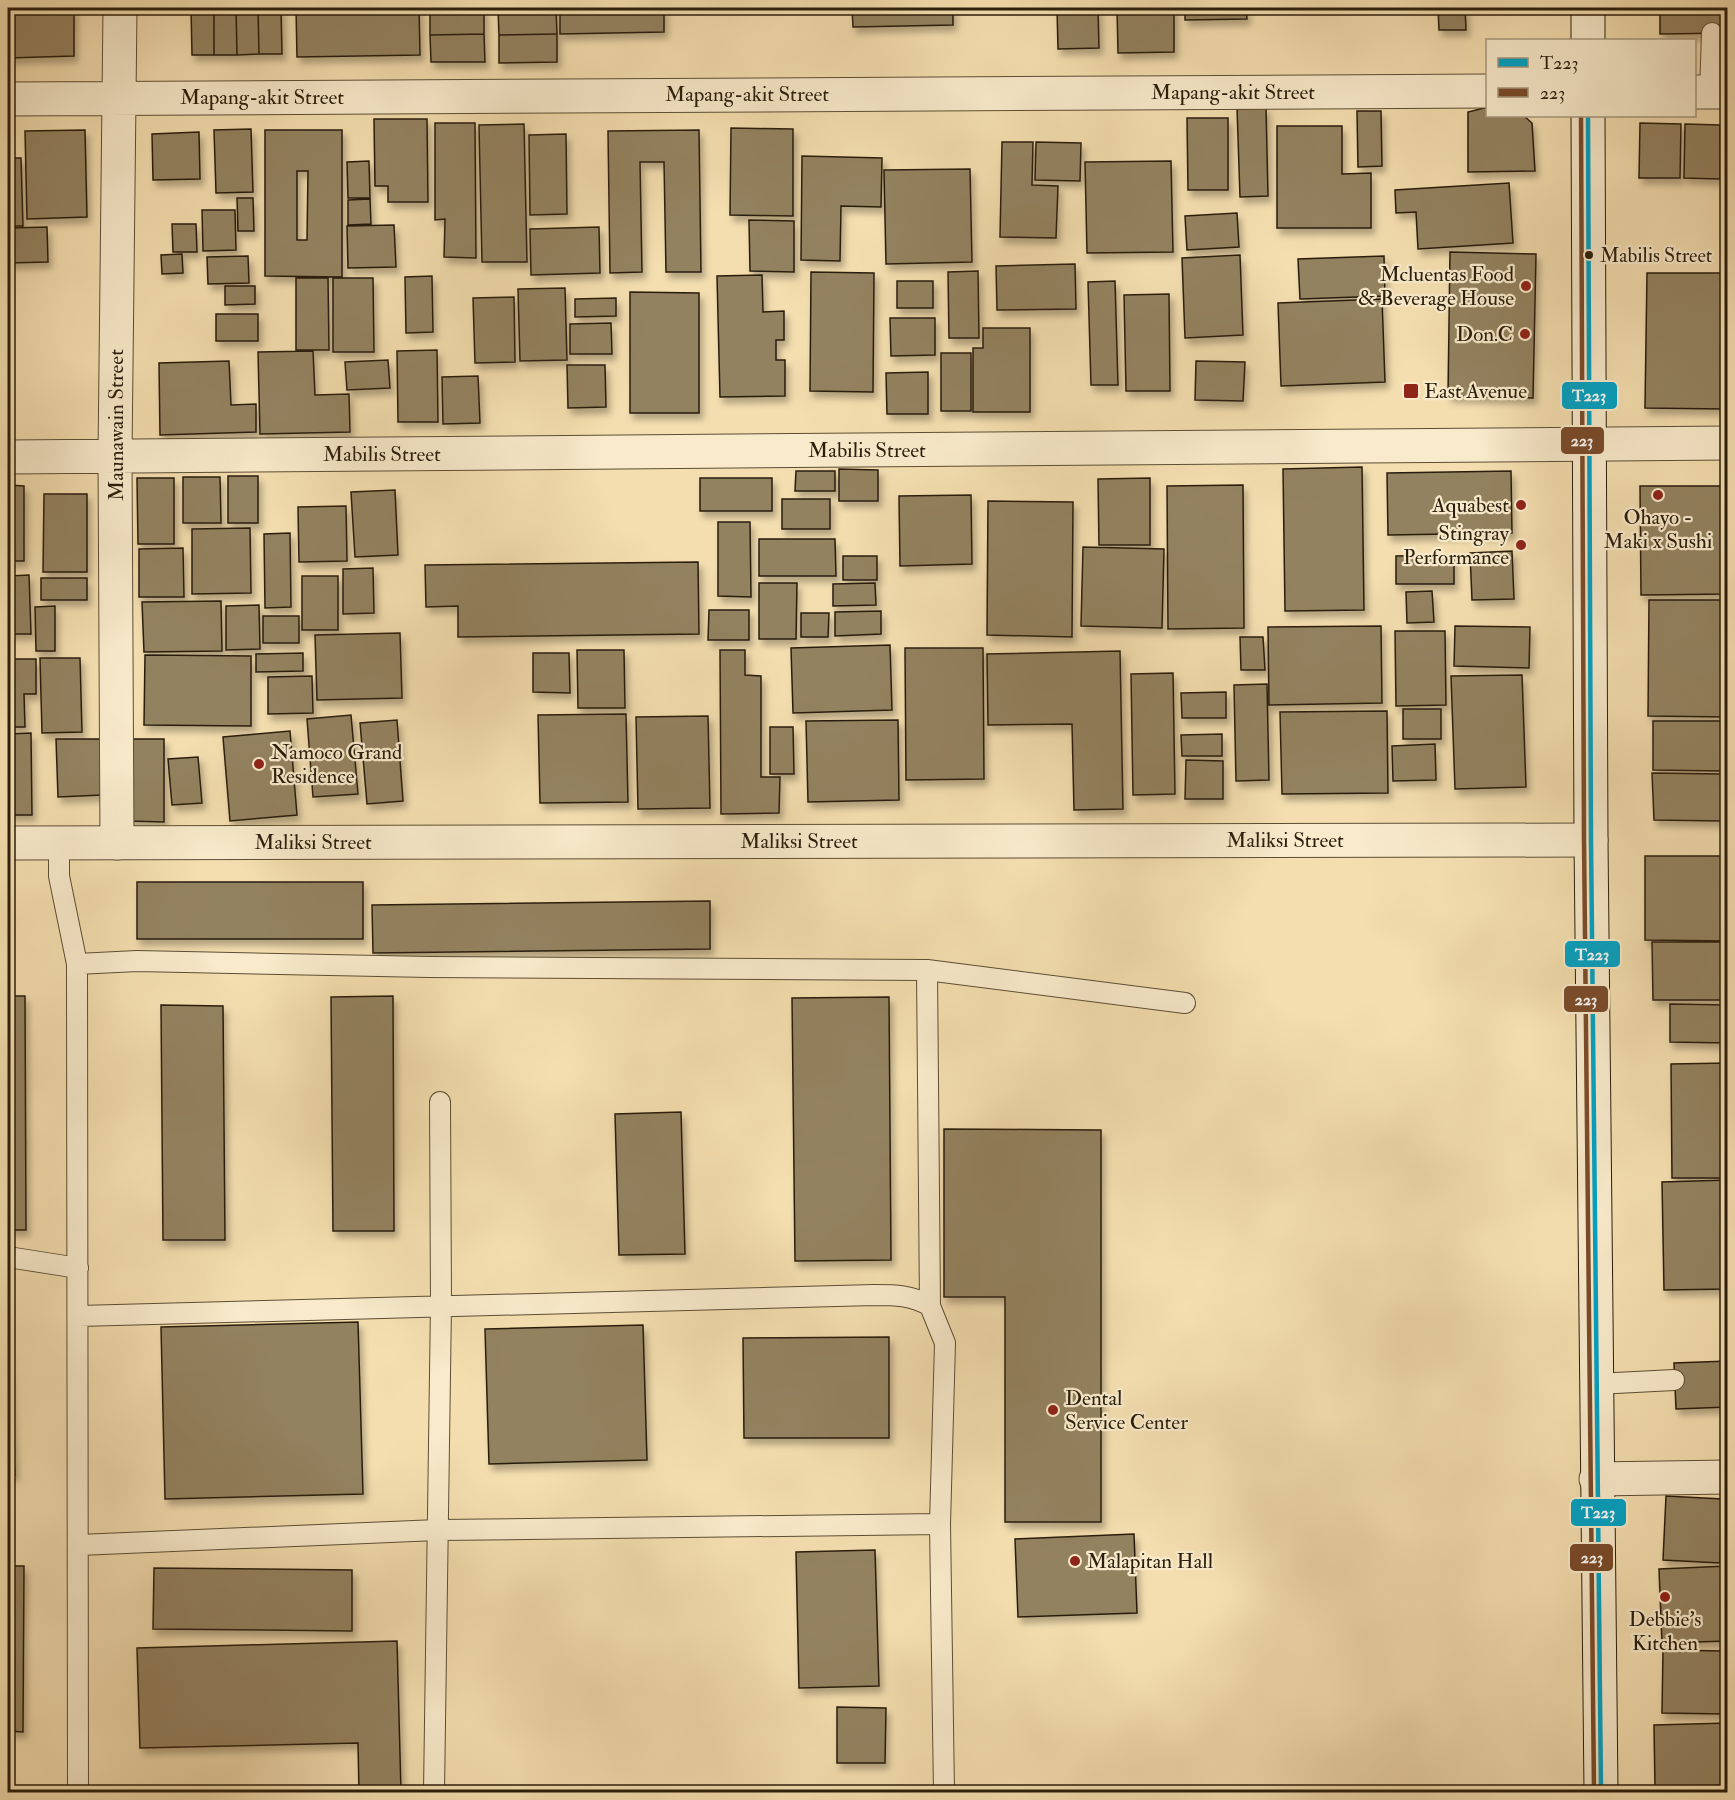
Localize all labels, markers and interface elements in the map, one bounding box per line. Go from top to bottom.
legend [1486,39,1696,117]
text: T223 [1540,52,1579,75]
street label: Mapang-akit Street [1151,79,1315,106]
street label: Mapang-akit Street [665,81,829,108]
text: 223 [1540,82,1565,105]
street label: Mapang-akit Street [180,84,344,111]
place label: Mabilis Street [1600,243,1713,268]
marker: Mabilis Street [1583,249,1595,261]
place label: Mcluentas Food & Beverage House [1358,261,1515,312]
marker: Mcluentas Food & Beverage House [1519,279,1533,293]
place label: Don.C [1456,321,1513,348]
marker: Don.C [1518,327,1532,341]
street label: Maunawain Street [103,349,130,501]
place label: East Avenue [1424,378,1527,405]
line badge: T223 [1561,381,1618,410]
marker: East Avenue [1402,382,1420,400]
text: T223 [1571,386,1606,406]
line badge: 223 [1560,426,1605,455]
text: 223 [1571,431,1593,451]
street label: Mabilis Street [808,437,926,464]
street label: Mabilis Street [323,441,441,468]
marker: Ohayo - Maki x Sushi [1651,488,1665,502]
place label: Aquabest [1431,492,1509,519]
marker: Aquabest [1514,498,1528,512]
place label: Ohayo - Maki x Sushi [1604,504,1713,555]
place label: Stingray Performance [1403,520,1510,571]
marker: Stingray Performance [1514,538,1528,552]
place label: Namoco Grand Residence [271,739,403,790]
marker: Namoco Grand Residence [252,757,266,771]
street label: Maliksi Street [1226,827,1344,854]
street label: Maliksi Street [740,828,858,855]
street label: Maliksi Street [254,829,372,856]
line badge: T223 [1564,940,1621,968]
text: T223 [1574,945,1609,965]
line badge: 223 [1563,985,1609,1013]
text: 223 [1575,990,1597,1010]
place label: Dental Service Center [1065,1385,1188,1436]
marker: Dental Service Center [1046,1403,1060,1417]
line badge: T223 [1570,1498,1627,1527]
text: T223 [1580,1503,1615,1523]
line badge: 223 [1569,1543,1614,1572]
place label: Malapitan Hall [1087,1548,1214,1575]
text: 223 [1581,1548,1603,1568]
marker: Malapitan Hall [1068,1554,1082,1568]
marker: Debbie's Kitchen [1658,1590,1672,1604]
place label: Debbie's Kitchen [1629,1606,1701,1657]

